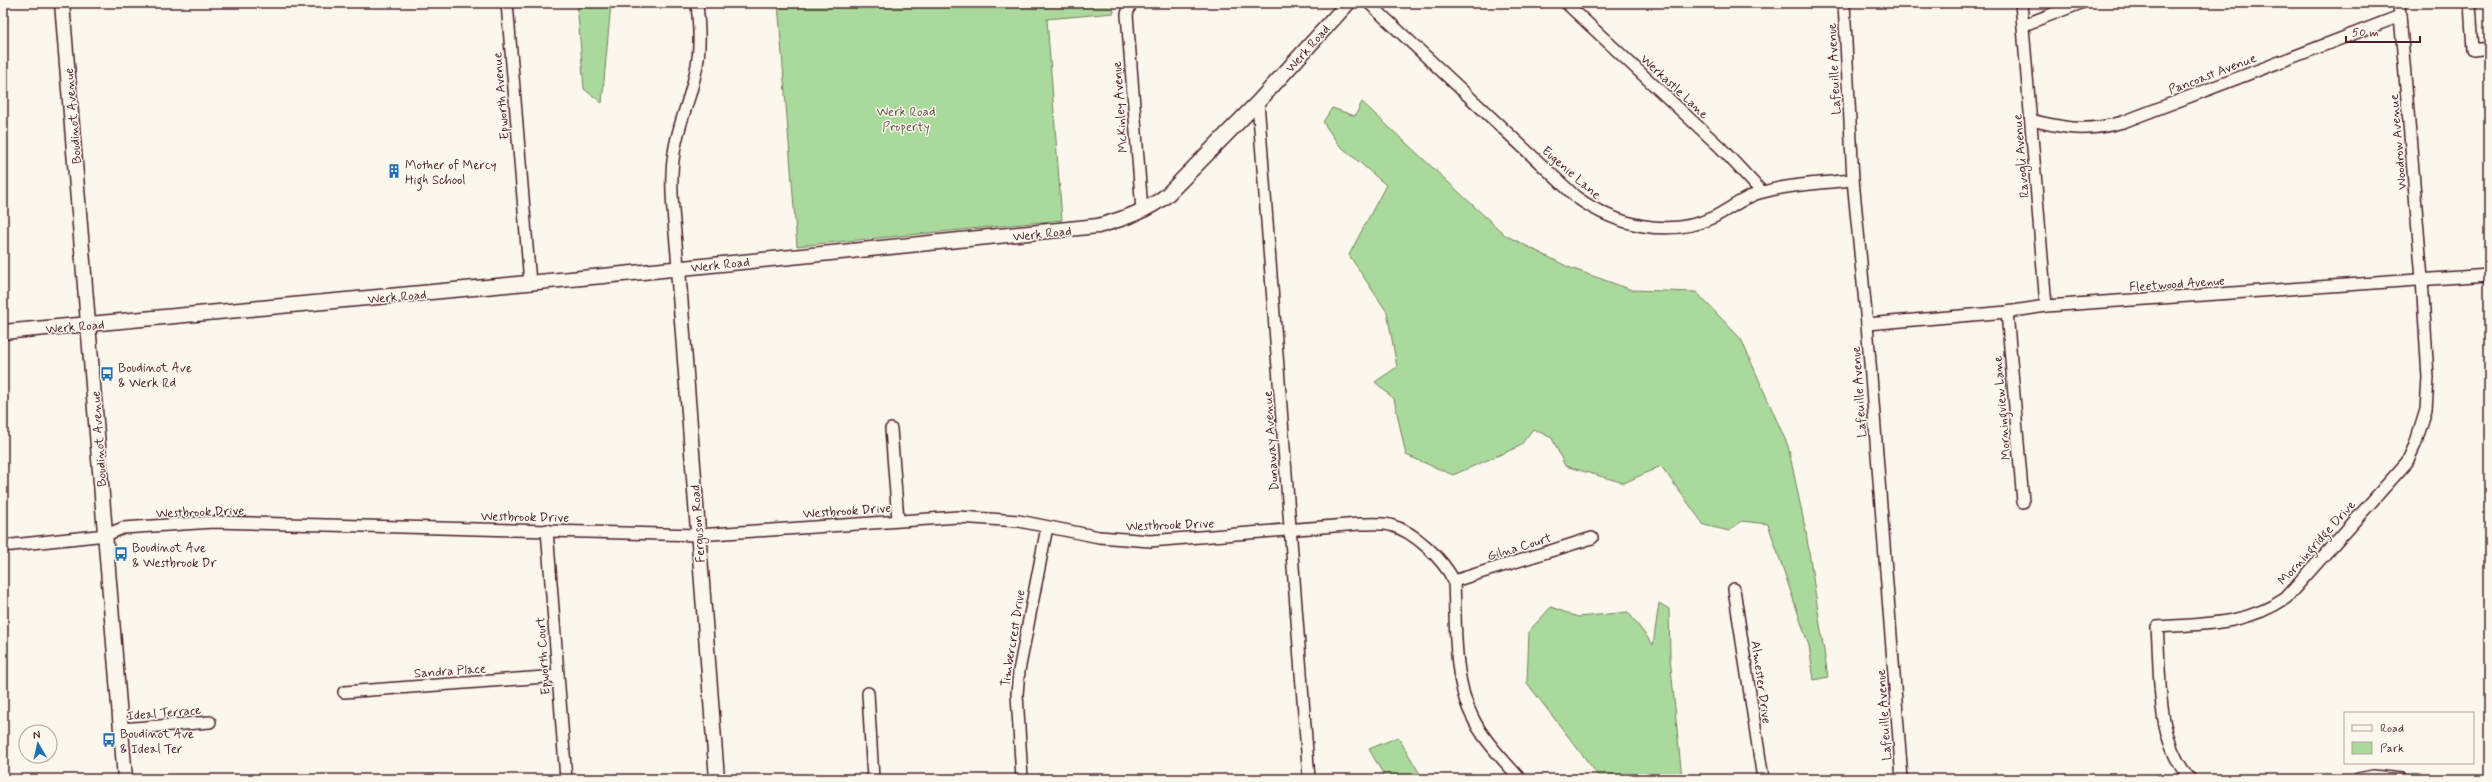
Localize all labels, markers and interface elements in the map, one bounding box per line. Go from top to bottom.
scale bar [2346,18,2420,44]
street label: Werk Road [1282,21,1334,77]
street label: Lafeuille Avenue [1824,23,1845,115]
text: 50 m [2352,25,2379,41]
street label: Pancoast Avenue [2166,50,2259,99]
street label: Epworth Avenue [489,51,514,140]
street label: Werkastle Lane [1636,51,1712,123]
street label: McKinley Avenue [1109,60,1132,153]
street label: Boudinot Avenue [61,67,86,164]
street label: Woodrow Avenue [2386,93,2411,191]
park label: Werk Road Property [876,104,936,136]
street label: Ravogli Avenue [2009,113,2035,198]
street label: Eugenie Lane [1538,143,1604,203]
place label: Mother of Mercy High School [405,157,497,191]
building icon: Mother of Mercy High School [386,163,402,179]
street label: Werk Road [1012,223,1072,246]
street label: Werk Road [690,254,750,277]
street label: Fleetwood Avenue [2129,273,2226,296]
street label: Werk Road [367,286,427,309]
street label: Werk Road [45,316,105,339]
street label: Lafeuille Avenue [1848,346,1871,438]
street label: Morningview Lane [1989,355,2018,461]
place label: Boudinot Ave & Werk Rd [118,360,192,392]
bus stop icon: Boudinot Ave & Werk Rd [99,366,115,382]
street label: Boudinot Avenue [88,390,111,487]
street label: Dunaway Avenue [1260,390,1283,492]
street label: Ferguson Road [687,484,711,563]
street label: Morningridge Drive [2274,497,2361,590]
street label: Westbrook Drive [802,500,892,523]
street label: Westbrook Drive [156,502,245,523]
street label: Westbrook Drive [481,508,569,527]
street label: Westbrook Drive [1126,515,1215,536]
street label: Gilna Court [1485,530,1554,565]
place label: Boudinot Ave & Westbrook Dr [132,540,217,572]
bus stop icon: Boudinot Ave & Westbrook Dr [113,546,129,562]
street label: Timbercrest Drive [997,588,1030,688]
street label: Epworth Court [532,616,555,696]
street label: Almester Drive [1746,640,1775,725]
street label: Sandra Place [413,660,487,683]
street label: Lafeuille Avenue [1873,669,1896,761]
street label: Ideal Terrace [126,702,202,725]
legend [2344,712,2474,764]
text: Road [2380,721,2404,737]
north arrow [18,724,58,764]
place label: Boudinot Ave & Ideal Ter [120,726,194,758]
text: N [32,728,41,743]
bus stop icon: Boudinot Ave & Ideal Ter [101,732,117,748]
text: Park [2380,741,2404,757]

